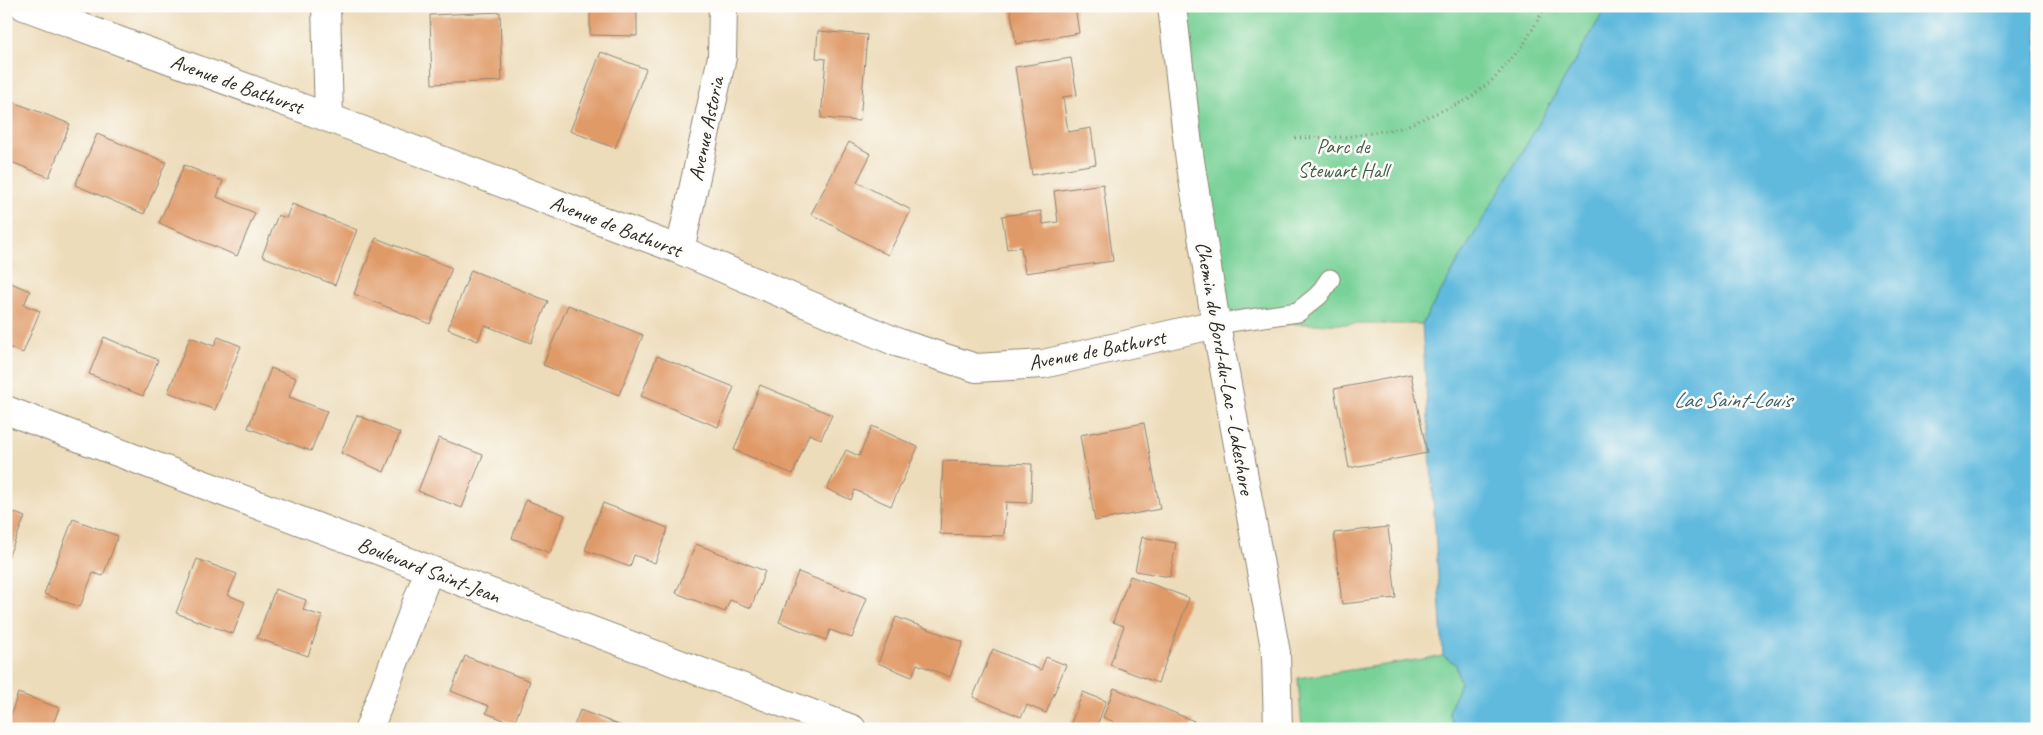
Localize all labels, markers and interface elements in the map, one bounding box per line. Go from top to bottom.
street label: Avenue de Bathurst [167,48,309,121]
street label: Avenue Astoria [682,72,730,183]
park label: Parc de Stewart Hall [1298,133,1392,183]
street label: Avenue de Bathurst [547,189,687,264]
street label: Chemin du Bord-du-Lac - Lakeshore [1190,240,1260,499]
street label: Avenue de Bathurst [1026,324,1170,376]
water label: Lac Saint-Louis [1674,386,1795,414]
street label: Boulevard Saint-Jean [354,531,504,609]

